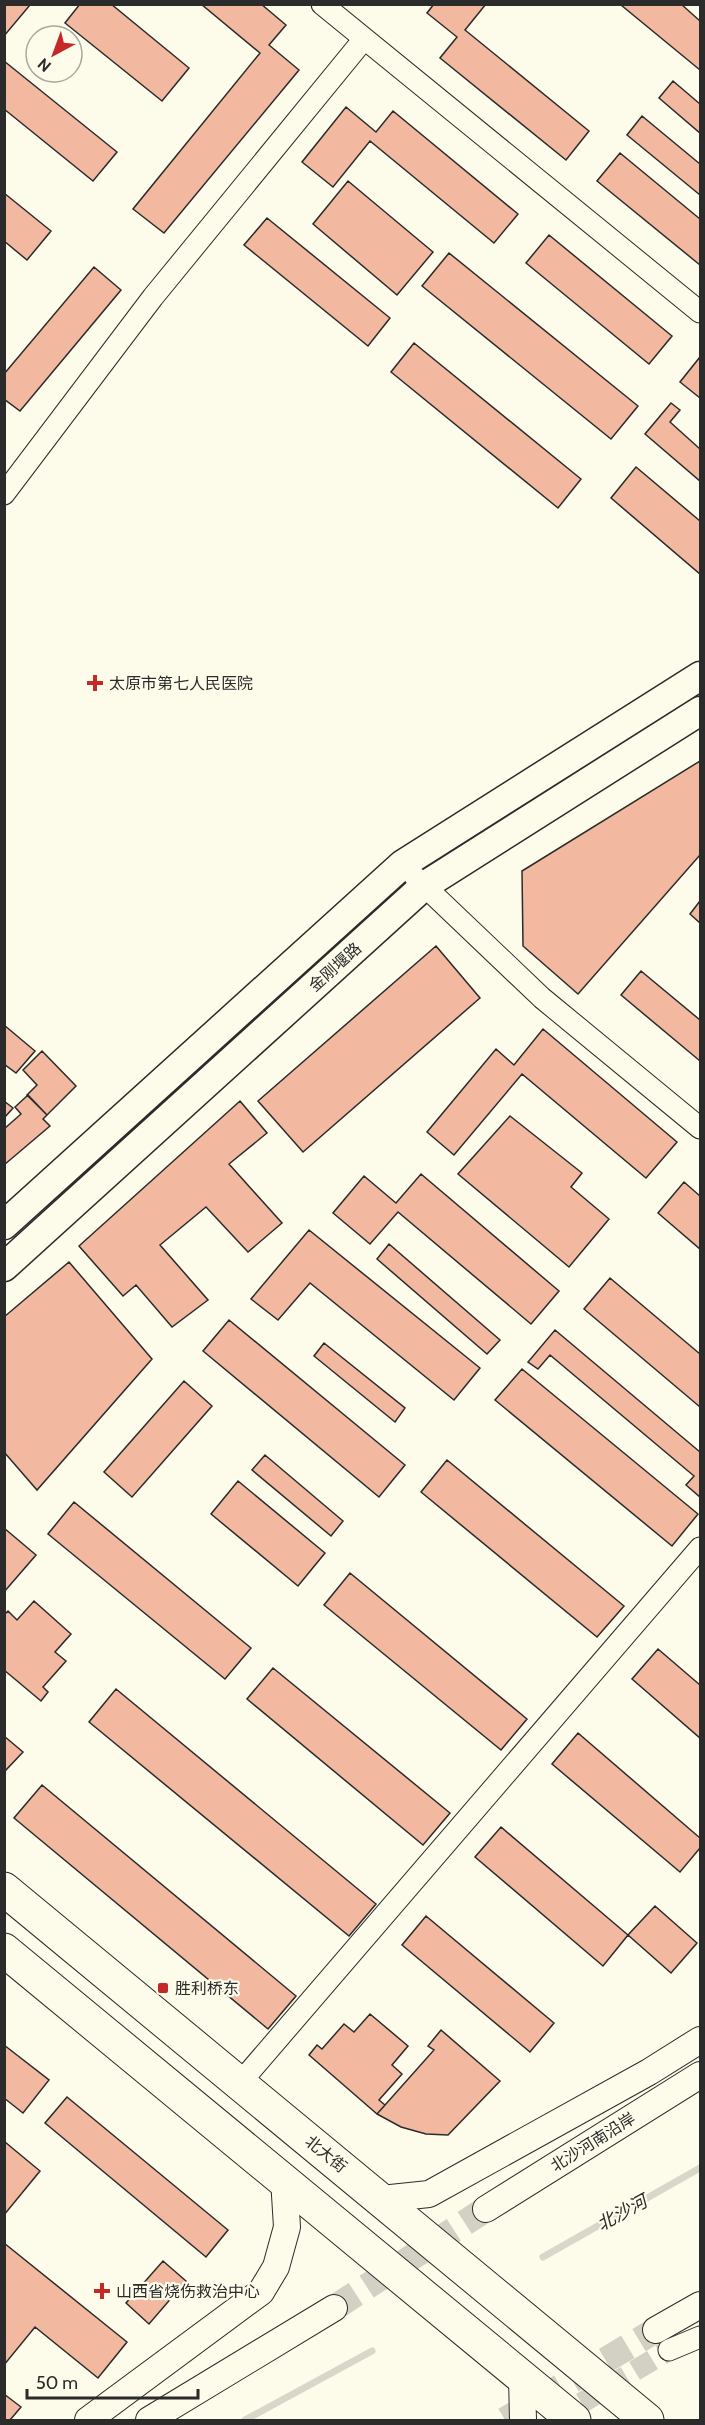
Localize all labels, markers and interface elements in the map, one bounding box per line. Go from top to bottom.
north arrow [24,24,84,84]
text: N [34,54,55,76]
marker: 太原市第七人民医院 [86,674,104,692]
place label: 太原市第七人民医院 [109,674,253,693]
street label: 金刚堰路 [305,939,365,995]
place label: 胜利桥东 [175,1979,239,1998]
marker: 胜利桥东 [156,1981,170,1995]
street label: 北沙河南沿岸 [547,2109,639,2175]
street label: 北大街 [301,2132,351,2176]
water label: 北沙河 [593,2189,654,2236]
marker: 山西省烧伤救治中心 [93,2282,111,2300]
place label: 山西省烧伤救治中心 [116,2282,260,2301]
scale bar [27,2362,198,2400]
text: 50 m [36,2372,78,2394]

